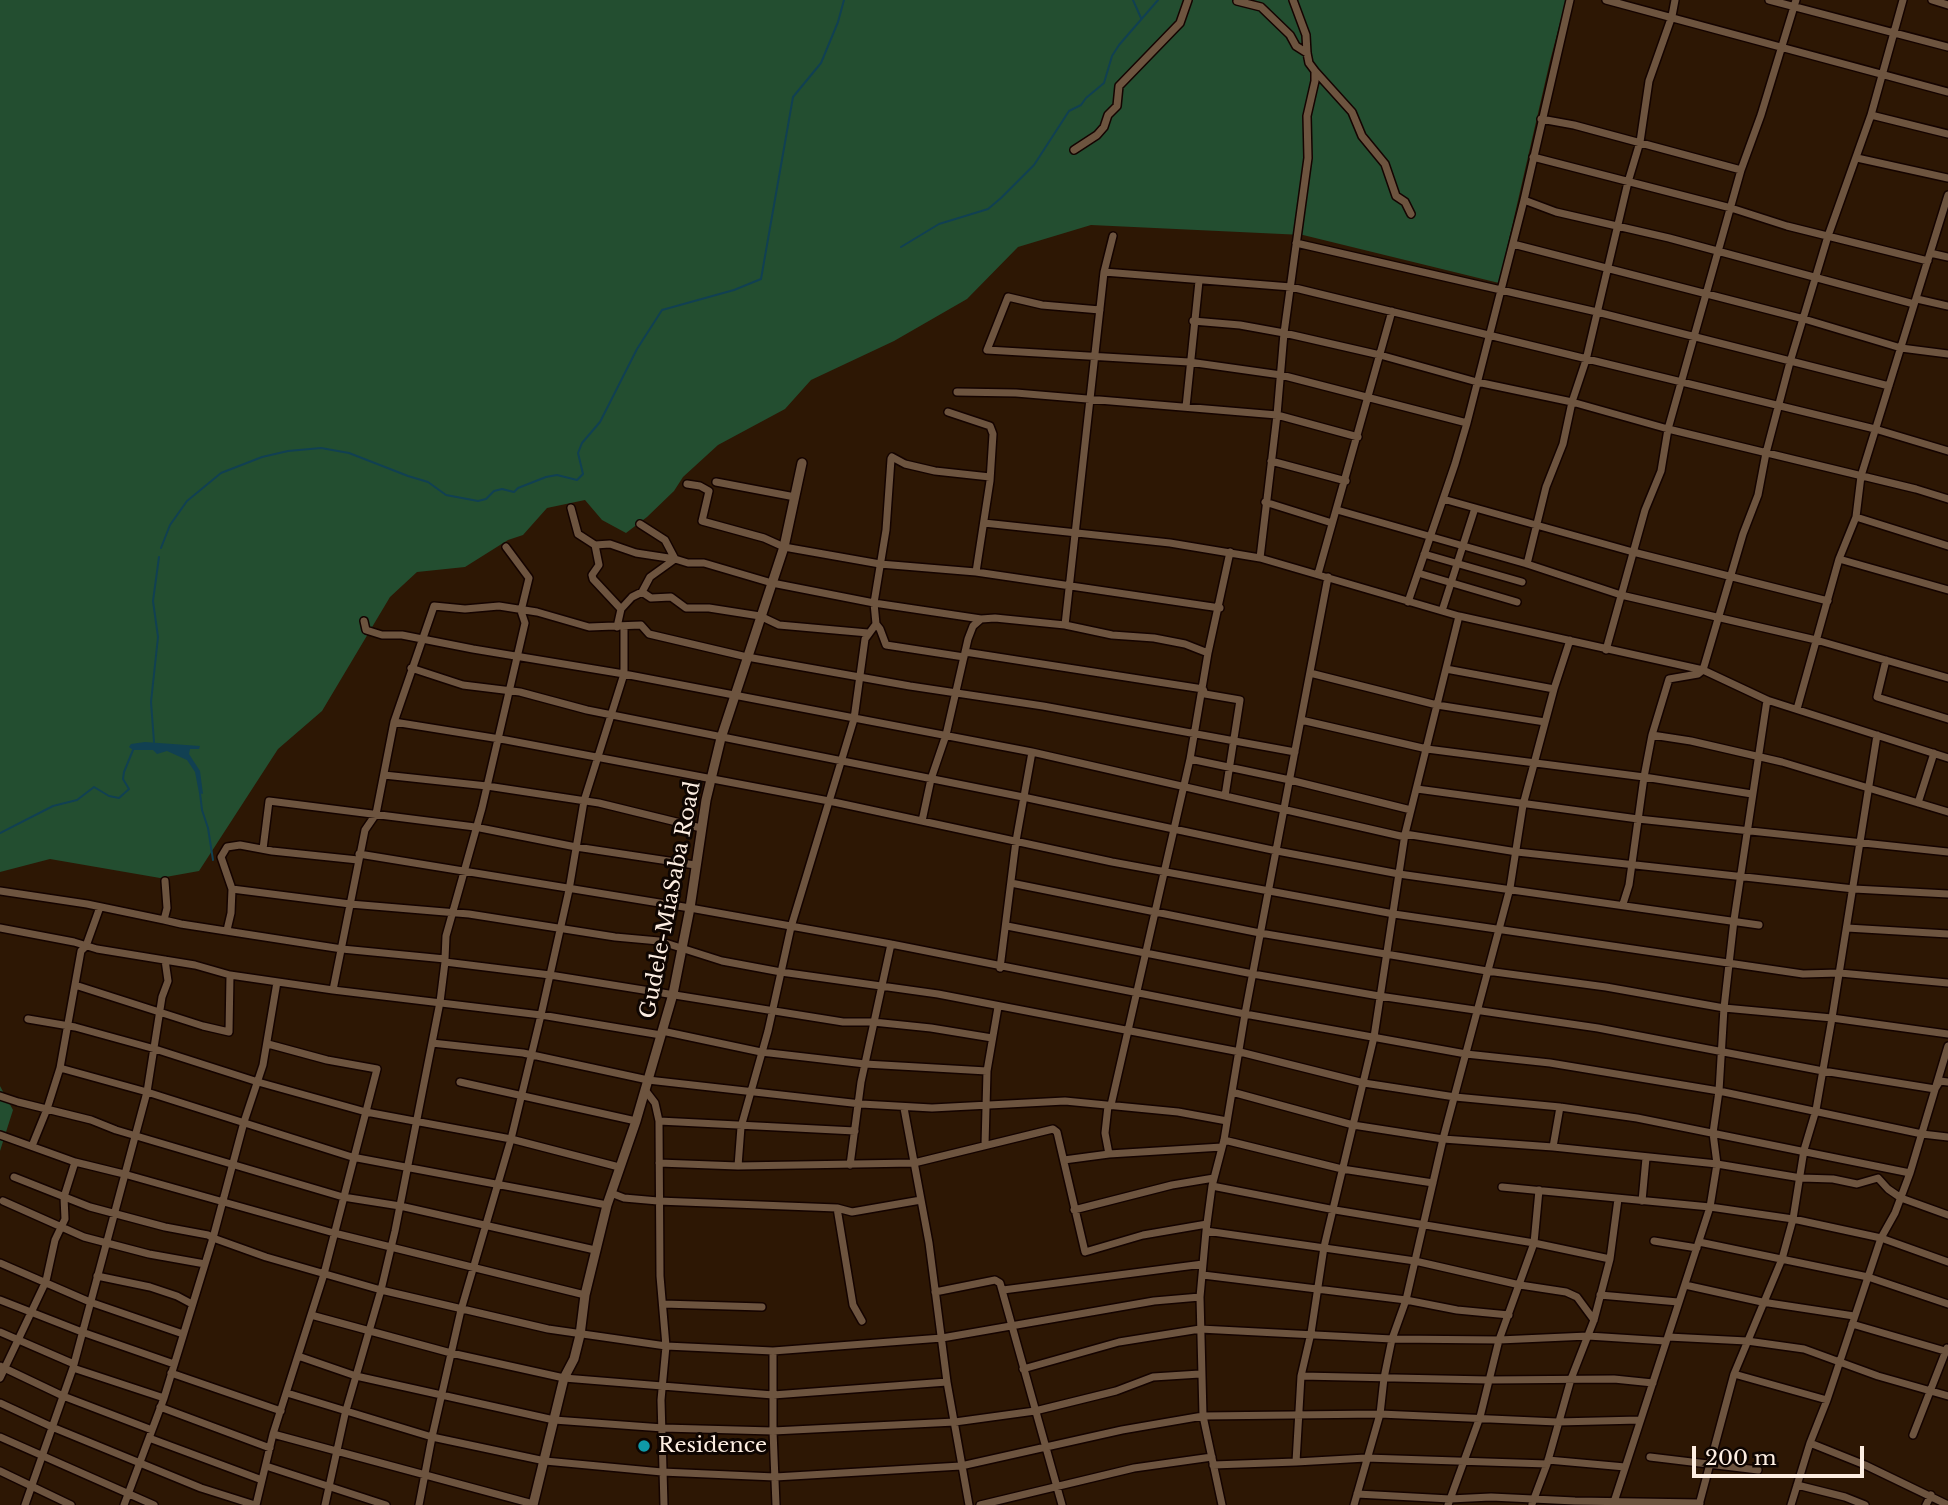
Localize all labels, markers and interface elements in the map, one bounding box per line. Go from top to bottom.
street label: Gudele-MiaSaba Road [636,779,706,1021]
scale bar [1696,1432,1868,1476]
place label: Residence [658,1433,767,1459]
marker: Residence [636,1438,652,1454]
text: 200 m [1705,1445,1776,1471]

